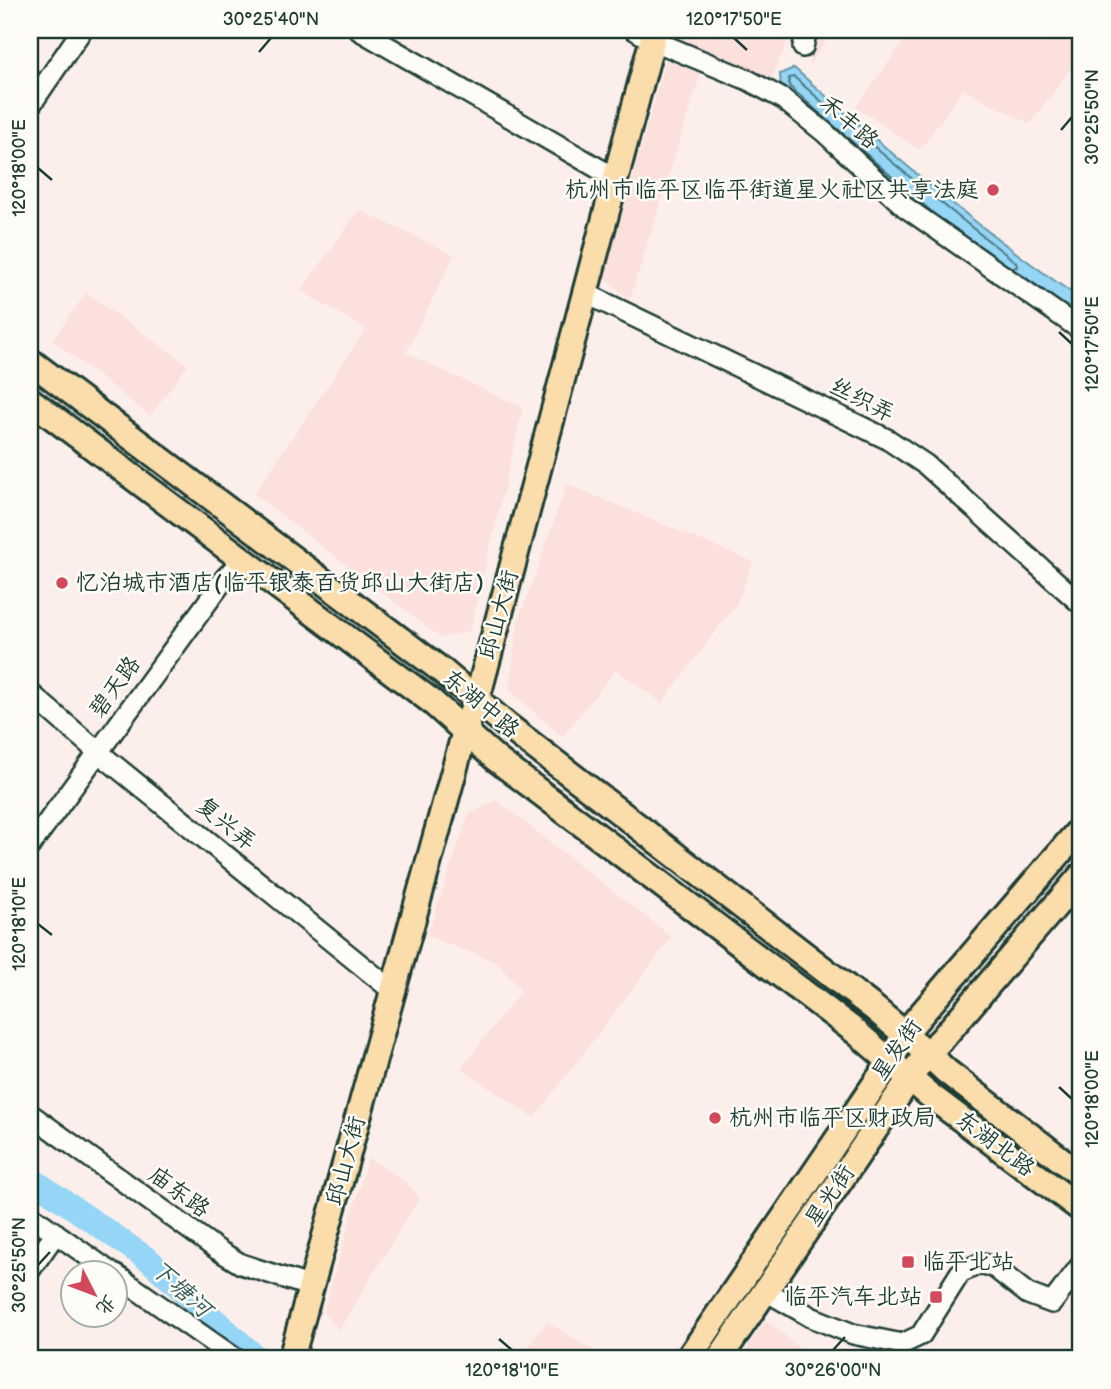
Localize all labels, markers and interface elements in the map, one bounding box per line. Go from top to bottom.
text: 30°25'40"N [223,9,319,30]
text: 120°17'50"E [686,9,782,30]
text: 30°25'50"N [1082,69,1103,165]
street label: 禾丰路 [814,89,884,155]
text: 120°18'00"E [9,119,30,217]
place label: 杭州市临平区临平街道星火社区共享法庭 [565,176,979,204]
marker: 杭州市临平区临平街道星火社区共享法庭 [985,182,1001,198]
text: 120°17'50"E [1082,296,1103,392]
street label: 丝织弄 [825,372,899,428]
street label: 邱山大街 [474,567,524,663]
place label: 忆泊城市酒店(临平银泰百货邱山大街店) [76,569,484,597]
marker: 忆泊城市酒店(临平银泰百货邱山大街店) [54,575,70,591]
street label: 碧天路 [83,651,147,723]
street label: 东湖中路 [437,664,525,744]
street label: 复兴弄 [190,791,262,857]
text: 120°18'10"E [9,877,30,971]
street label: 星发街 [866,1014,928,1086]
text: 120°18'00"E [1082,1050,1103,1148]
place label: 杭州市临平区财政局 [729,1104,936,1132]
street label: 东湖北路 [950,1105,1040,1183]
marker: 杭州市临平区财政局 [707,1110,723,1126]
street label: 邱山大街 [321,1113,371,1209]
street label: 庙东路 [143,1160,215,1224]
street label: 星光街 [799,1160,861,1232]
text: 30°25'50"N [9,1217,30,1313]
place label: 临平北站 [922,1248,1014,1276]
water label: 下塘河 [145,1254,220,1327]
marker: 临平北站 [900,1254,916,1270]
north arrow [60,1260,130,1330]
place label: 临平汽车北站 [784,1283,922,1311]
marker: 临平汽车北站 [928,1289,944,1305]
text: 北 [91,1290,120,1319]
text: 120°18'10"E [465,1360,559,1381]
text: 30°26'00"N [784,1360,882,1381]

